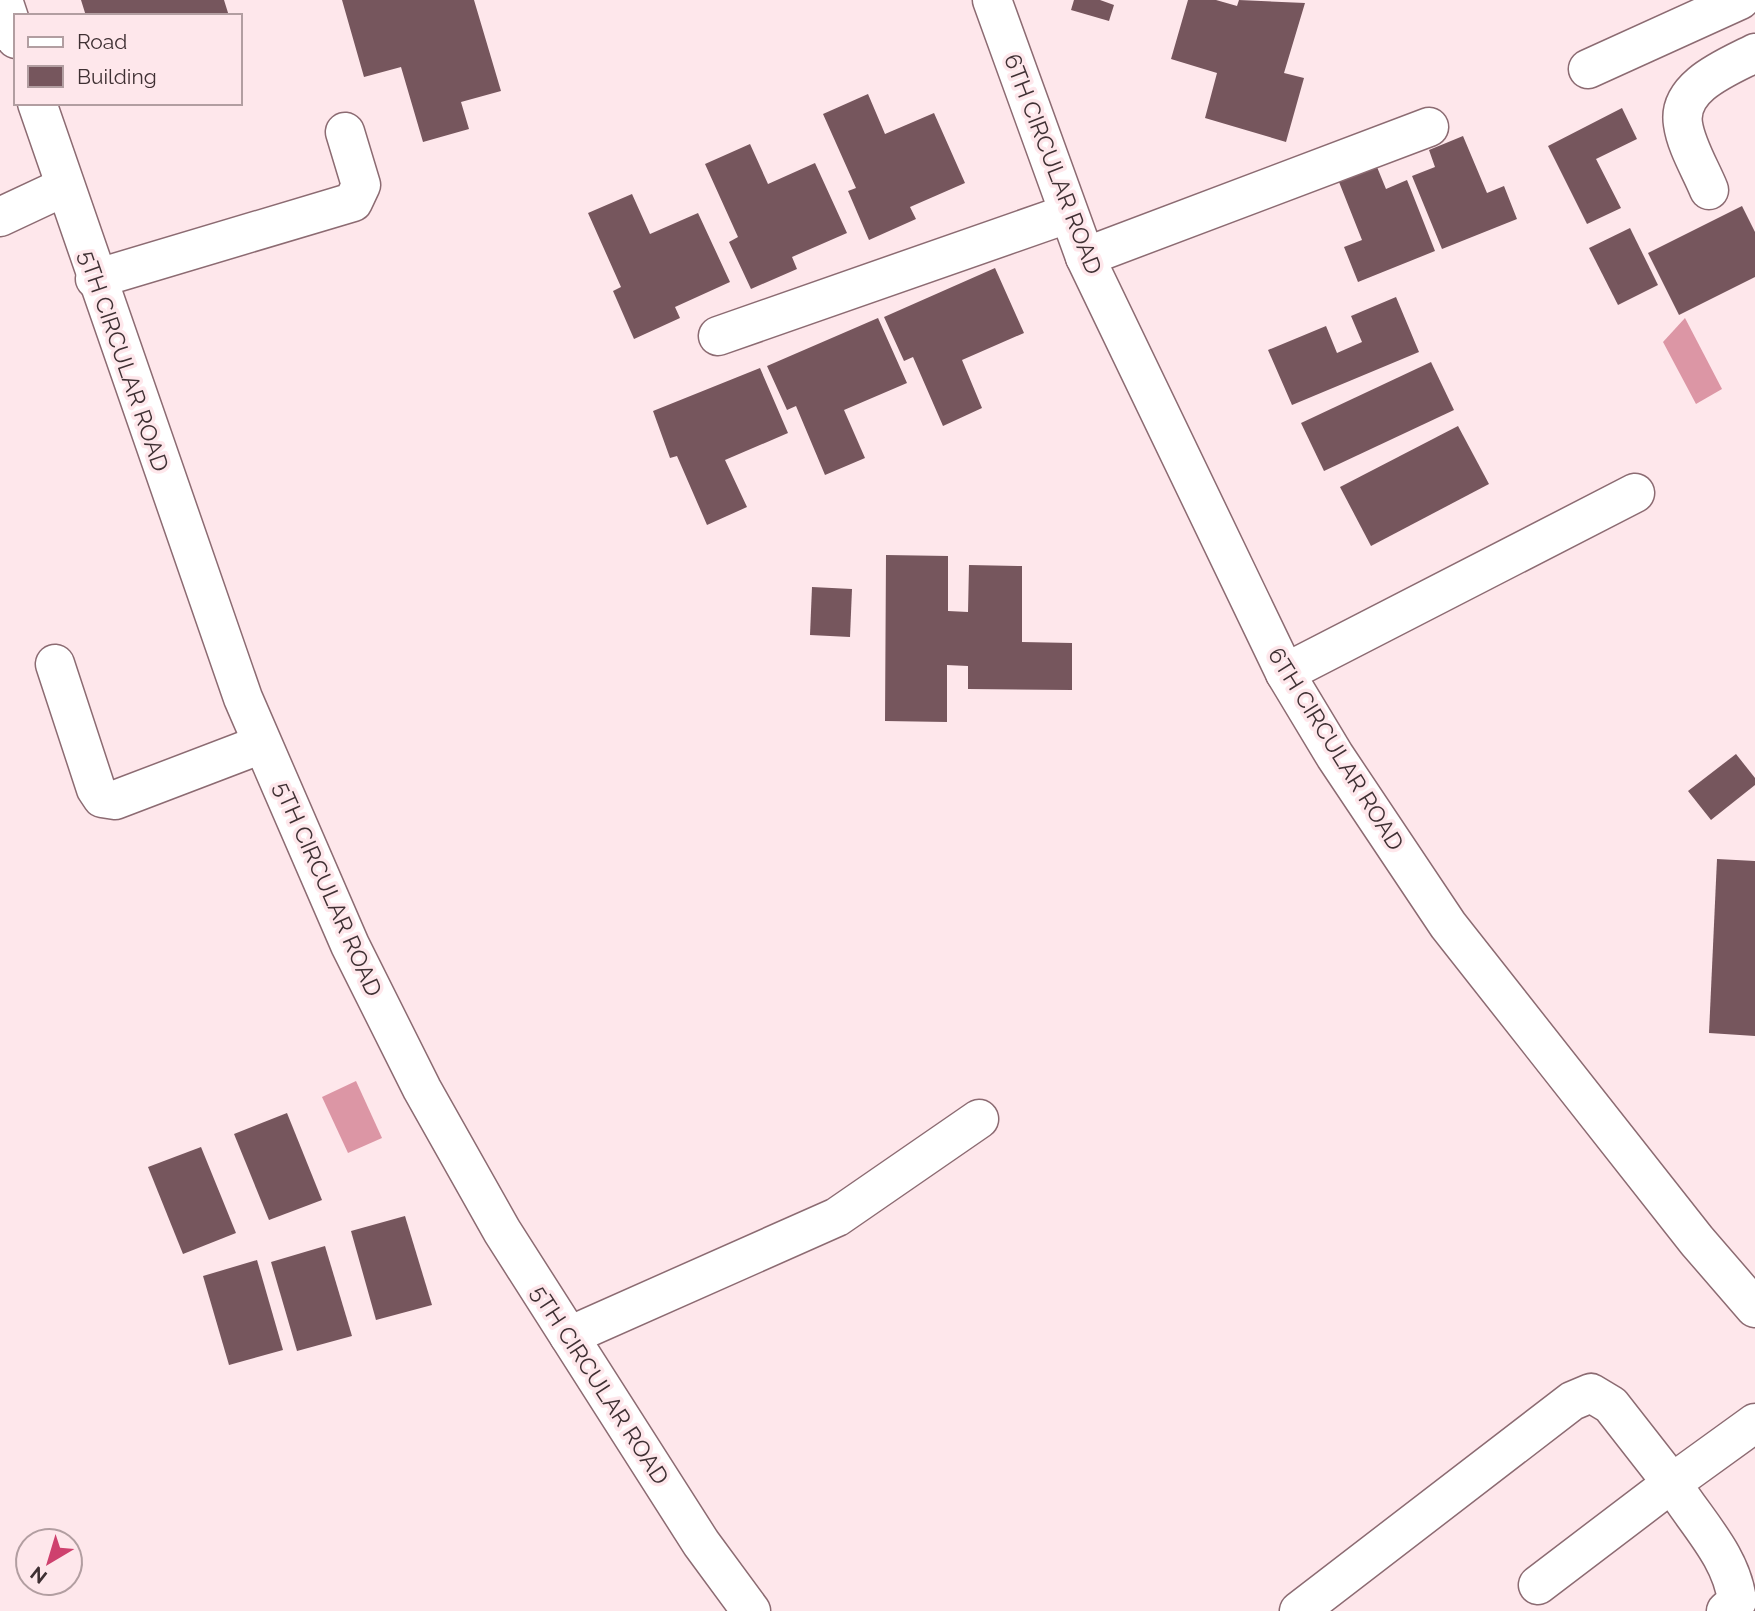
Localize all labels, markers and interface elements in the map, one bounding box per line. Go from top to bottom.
legend [14,14,242,105]
text: Road [77,29,127,54]
street label: 6TH CIRCULAR ROAD [999,50,1108,278]
text: Building [77,64,157,89]
street label: 5TH CIRCULAR ROAD [74,247,175,475]
street label: 6TH CIRCULAR ROAD [1263,642,1410,855]
street label: 5TH CIRCULAR ROAD [269,777,388,1000]
street label: 5TH CIRCULAR ROAD [526,1280,675,1489]
north arrow [14,1527,84,1597]
text: N [26,1562,51,1589]

